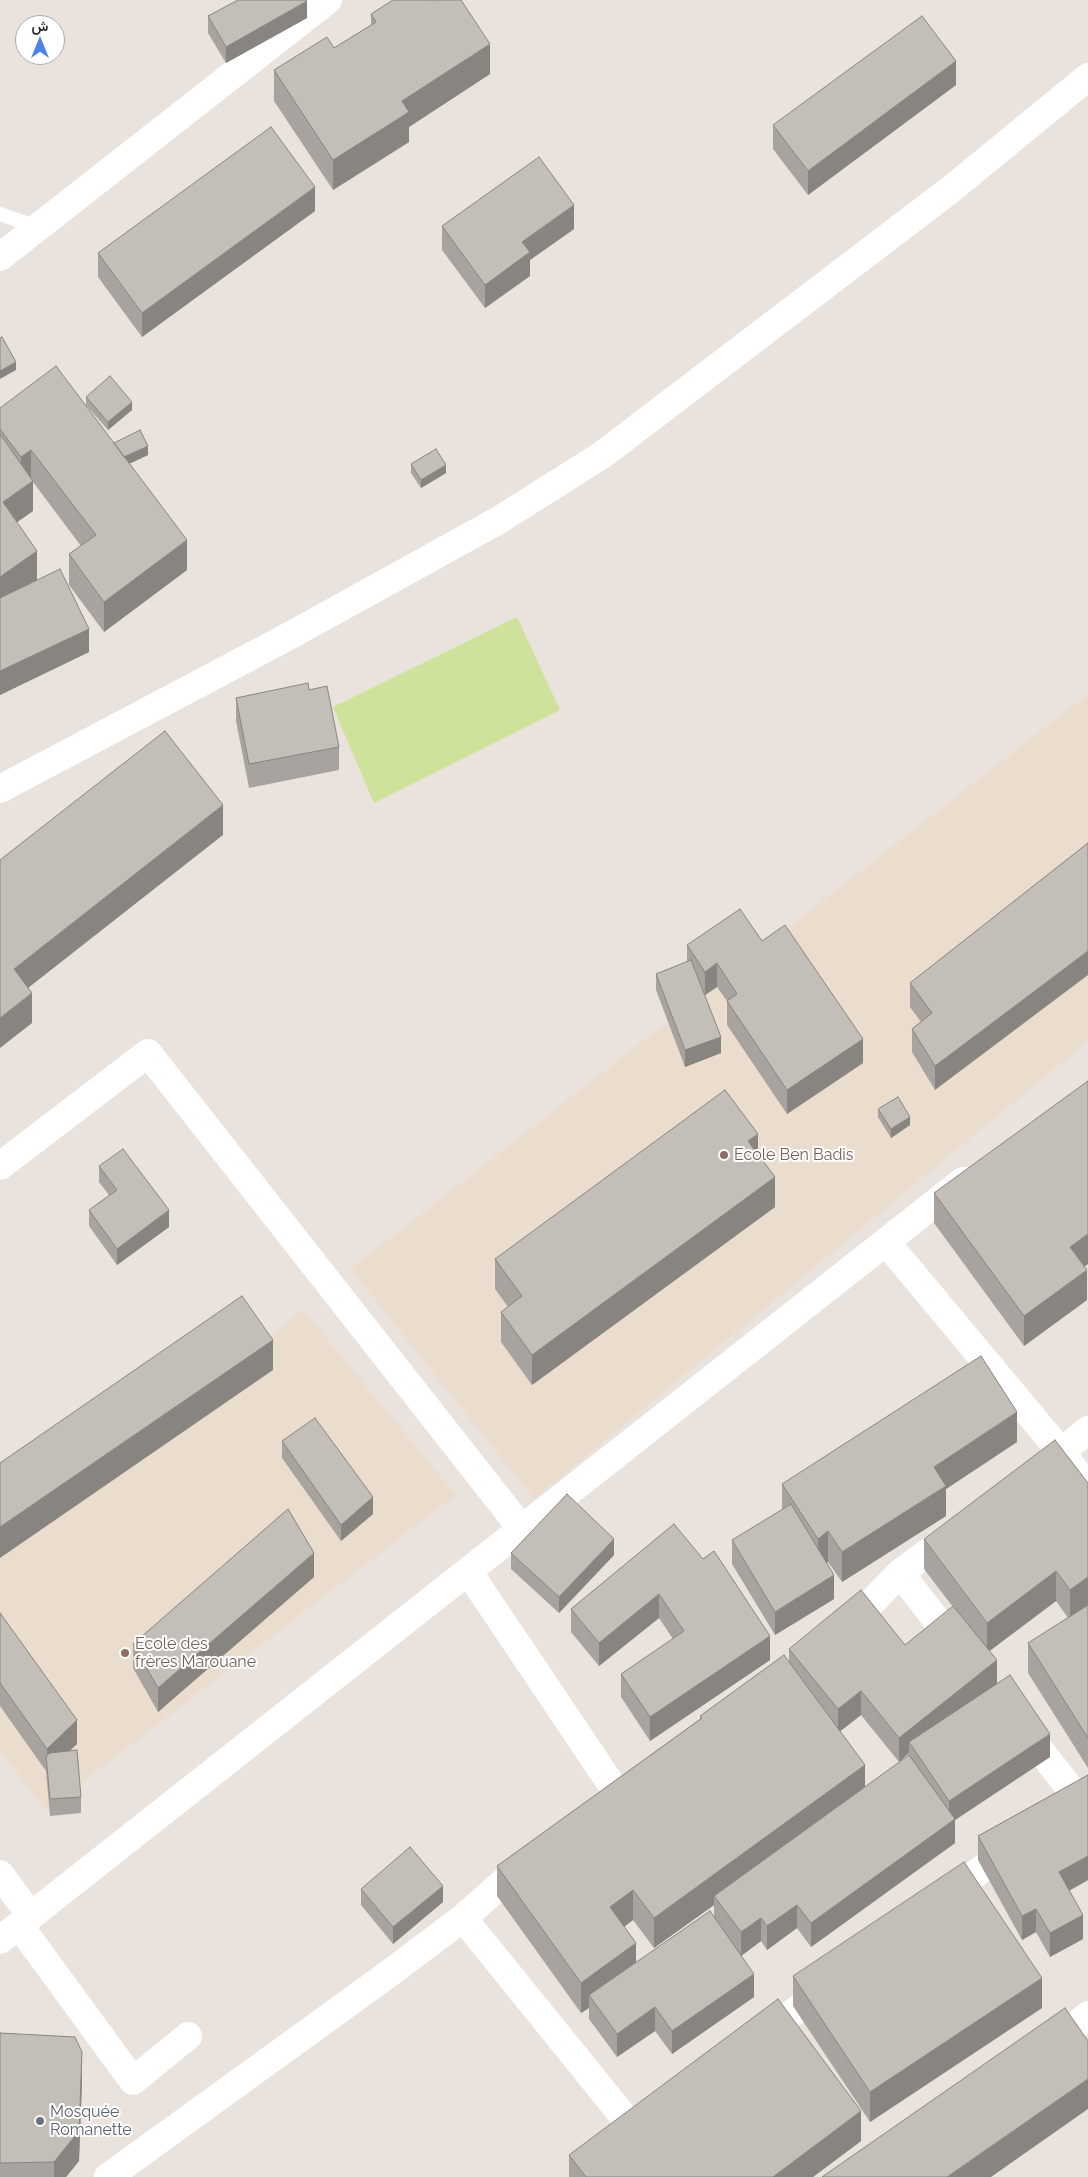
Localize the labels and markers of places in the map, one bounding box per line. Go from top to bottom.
place label: Ecole Ben Badis [734,1145,854,1165]
marker: Ecole Ben Badis [718,1149,730,1161]
place label: Ecole des frères Marouane [135,1634,256,1672]
marker: Ecole des frères Marouane [119,1647,131,1659]
place label: Mosquée Romanette [50,2102,132,2140]
marker: Mosquée Romanette [34,2115,46,2127]

